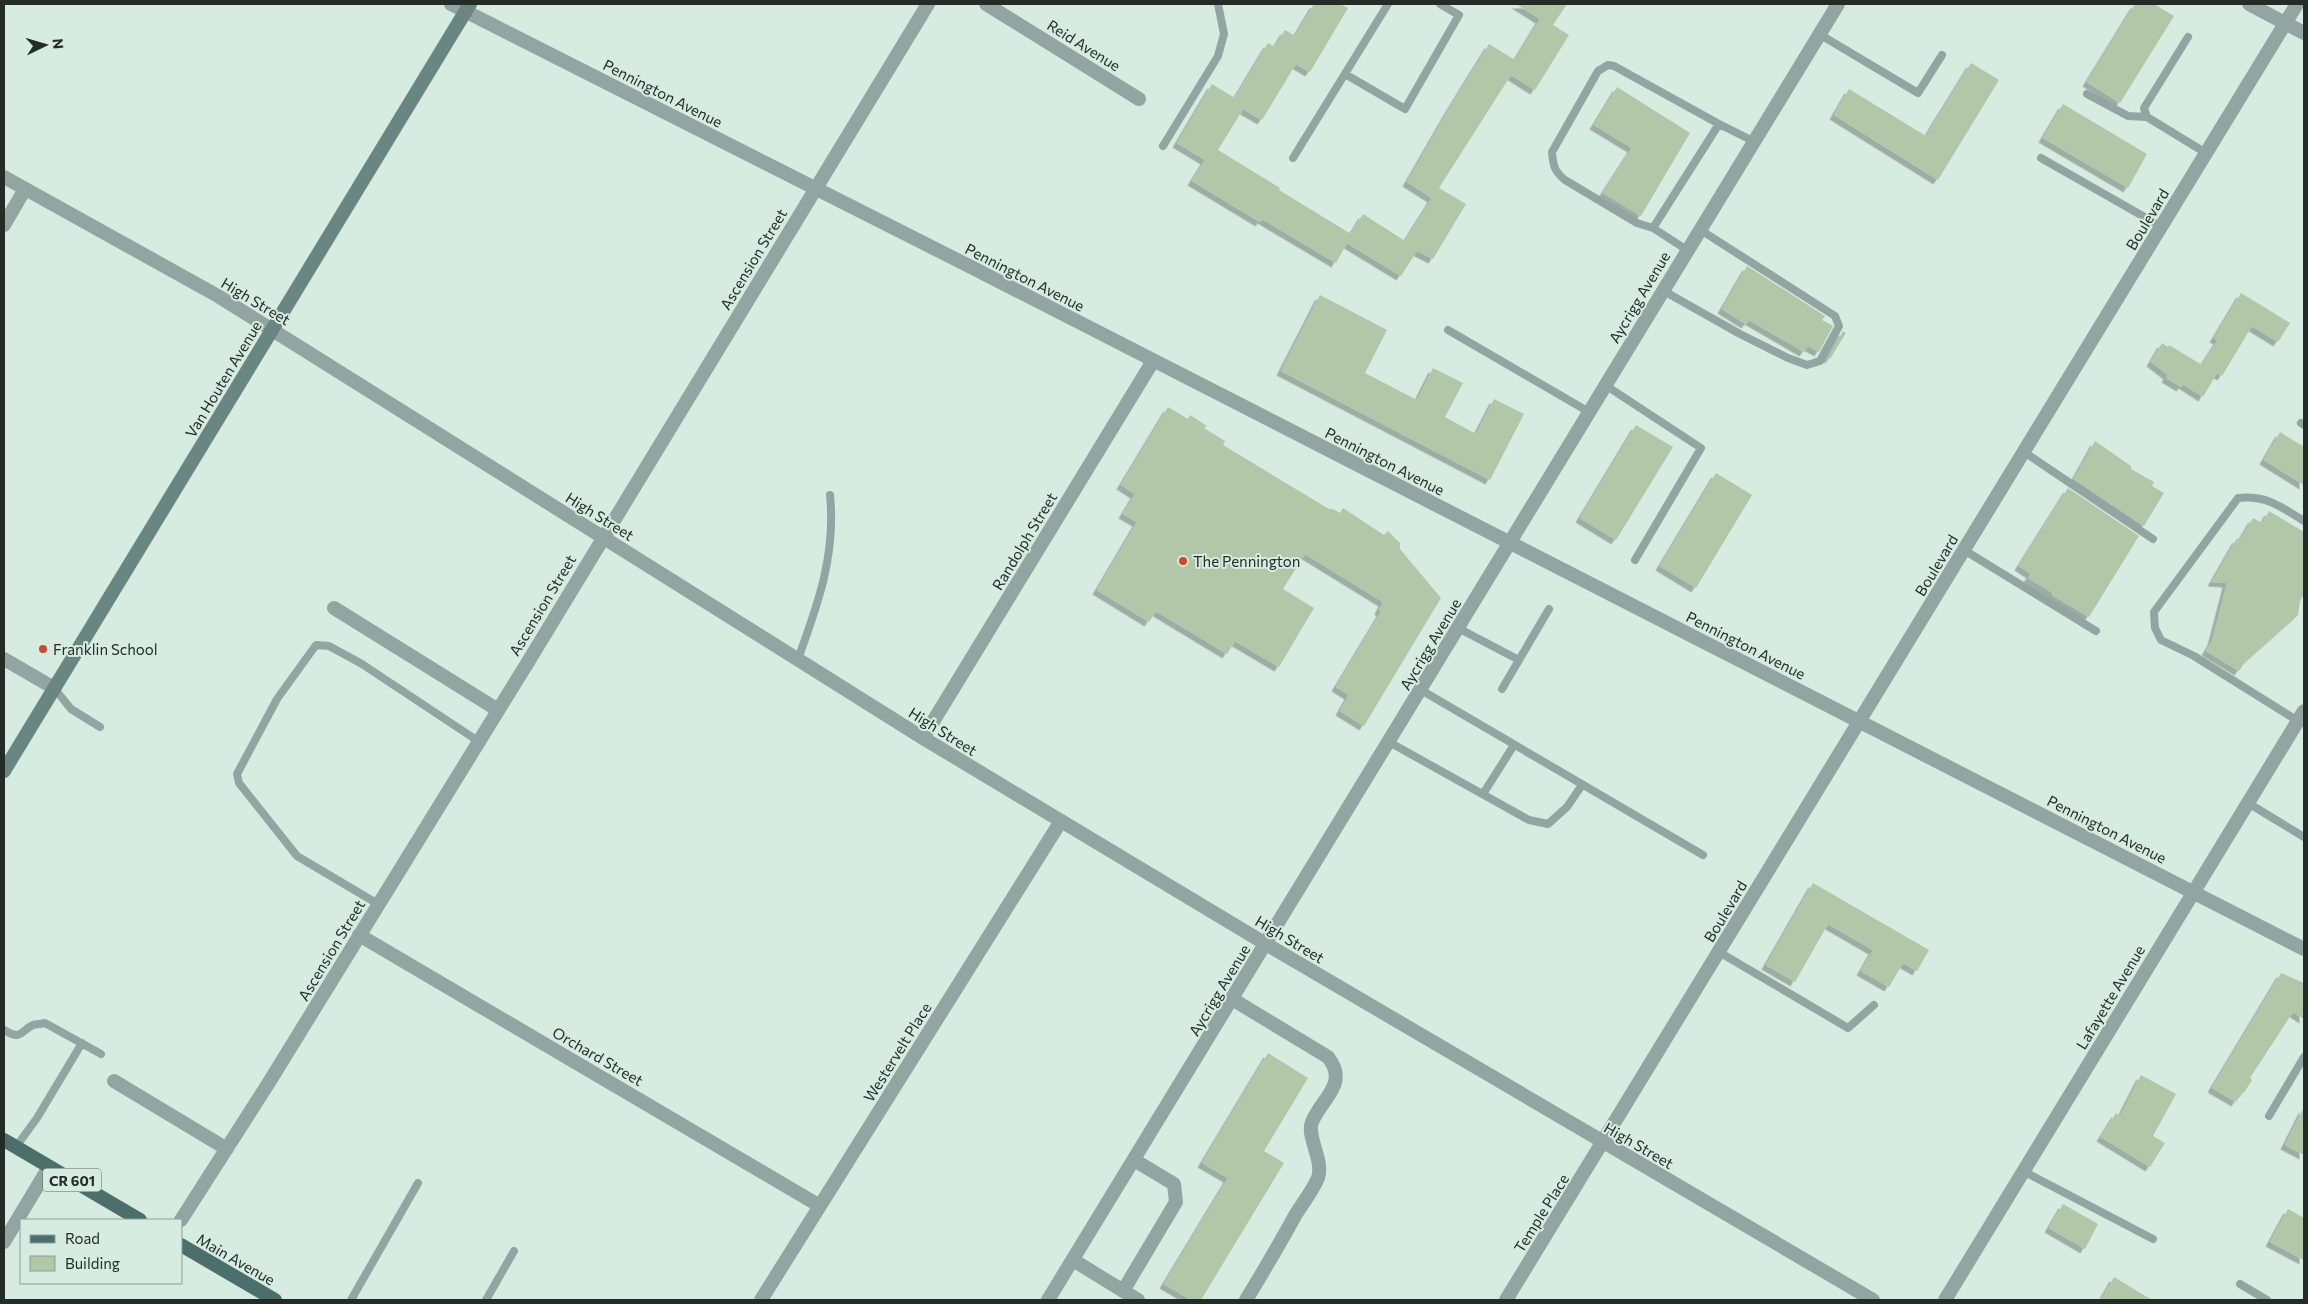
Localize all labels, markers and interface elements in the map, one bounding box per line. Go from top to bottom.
street label: Reid Avenue [1044,15,1124,75]
north arrow [20,20,70,70]
text: N [50,38,67,50]
street label: Pennington Avenue [600,55,726,131]
street label: Boulevard [2122,185,2172,253]
street label: Ascension Street [716,205,790,313]
street label: Pennington Avenue [962,239,1088,315]
street label: Aycrigg Avenue [1605,248,1673,346]
street label: High Street [218,273,294,329]
street label: Van Houten Avenue [181,317,265,441]
street label: Pennington Avenue [1322,423,1448,499]
street label: High Street [563,488,637,544]
street label: Randolph Street [988,489,1060,593]
street label: Boulevard [1911,531,1961,599]
street label: Ascension Street [505,551,579,659]
place label: The Pennington [1193,552,1300,570]
marker: The Pennington [1177,555,1189,567]
street label: Aycrigg Avenue [1396,595,1464,693]
street label: Pennington Avenue [1683,607,1809,683]
place label: Franklin School [53,640,157,658]
marker: Franklin School [37,643,49,655]
street label: High Street [906,703,980,759]
street label: Pennington Avenue [2044,791,2170,867]
street label: Boulevard [1700,877,1750,945]
street label: Ascension Street [294,896,368,1004]
street label: High Street [1252,911,1328,967]
street label: Aycrigg Avenue [1185,941,1253,1039]
street label: Lafayette Avenue [2072,942,2148,1052]
street label: Westervelt Place [859,999,935,1105]
street label: Orchard Street [550,1023,646,1089]
street label: High Street [1601,1118,1677,1172]
road number: CR 601 [43,1168,101,1192]
street label: Temple Place [1510,1170,1572,1256]
legend [20,1219,182,1284]
text: Road [65,1229,100,1247]
street label: Main Avenue [194,1229,278,1289]
text: Building [65,1254,120,1272]

